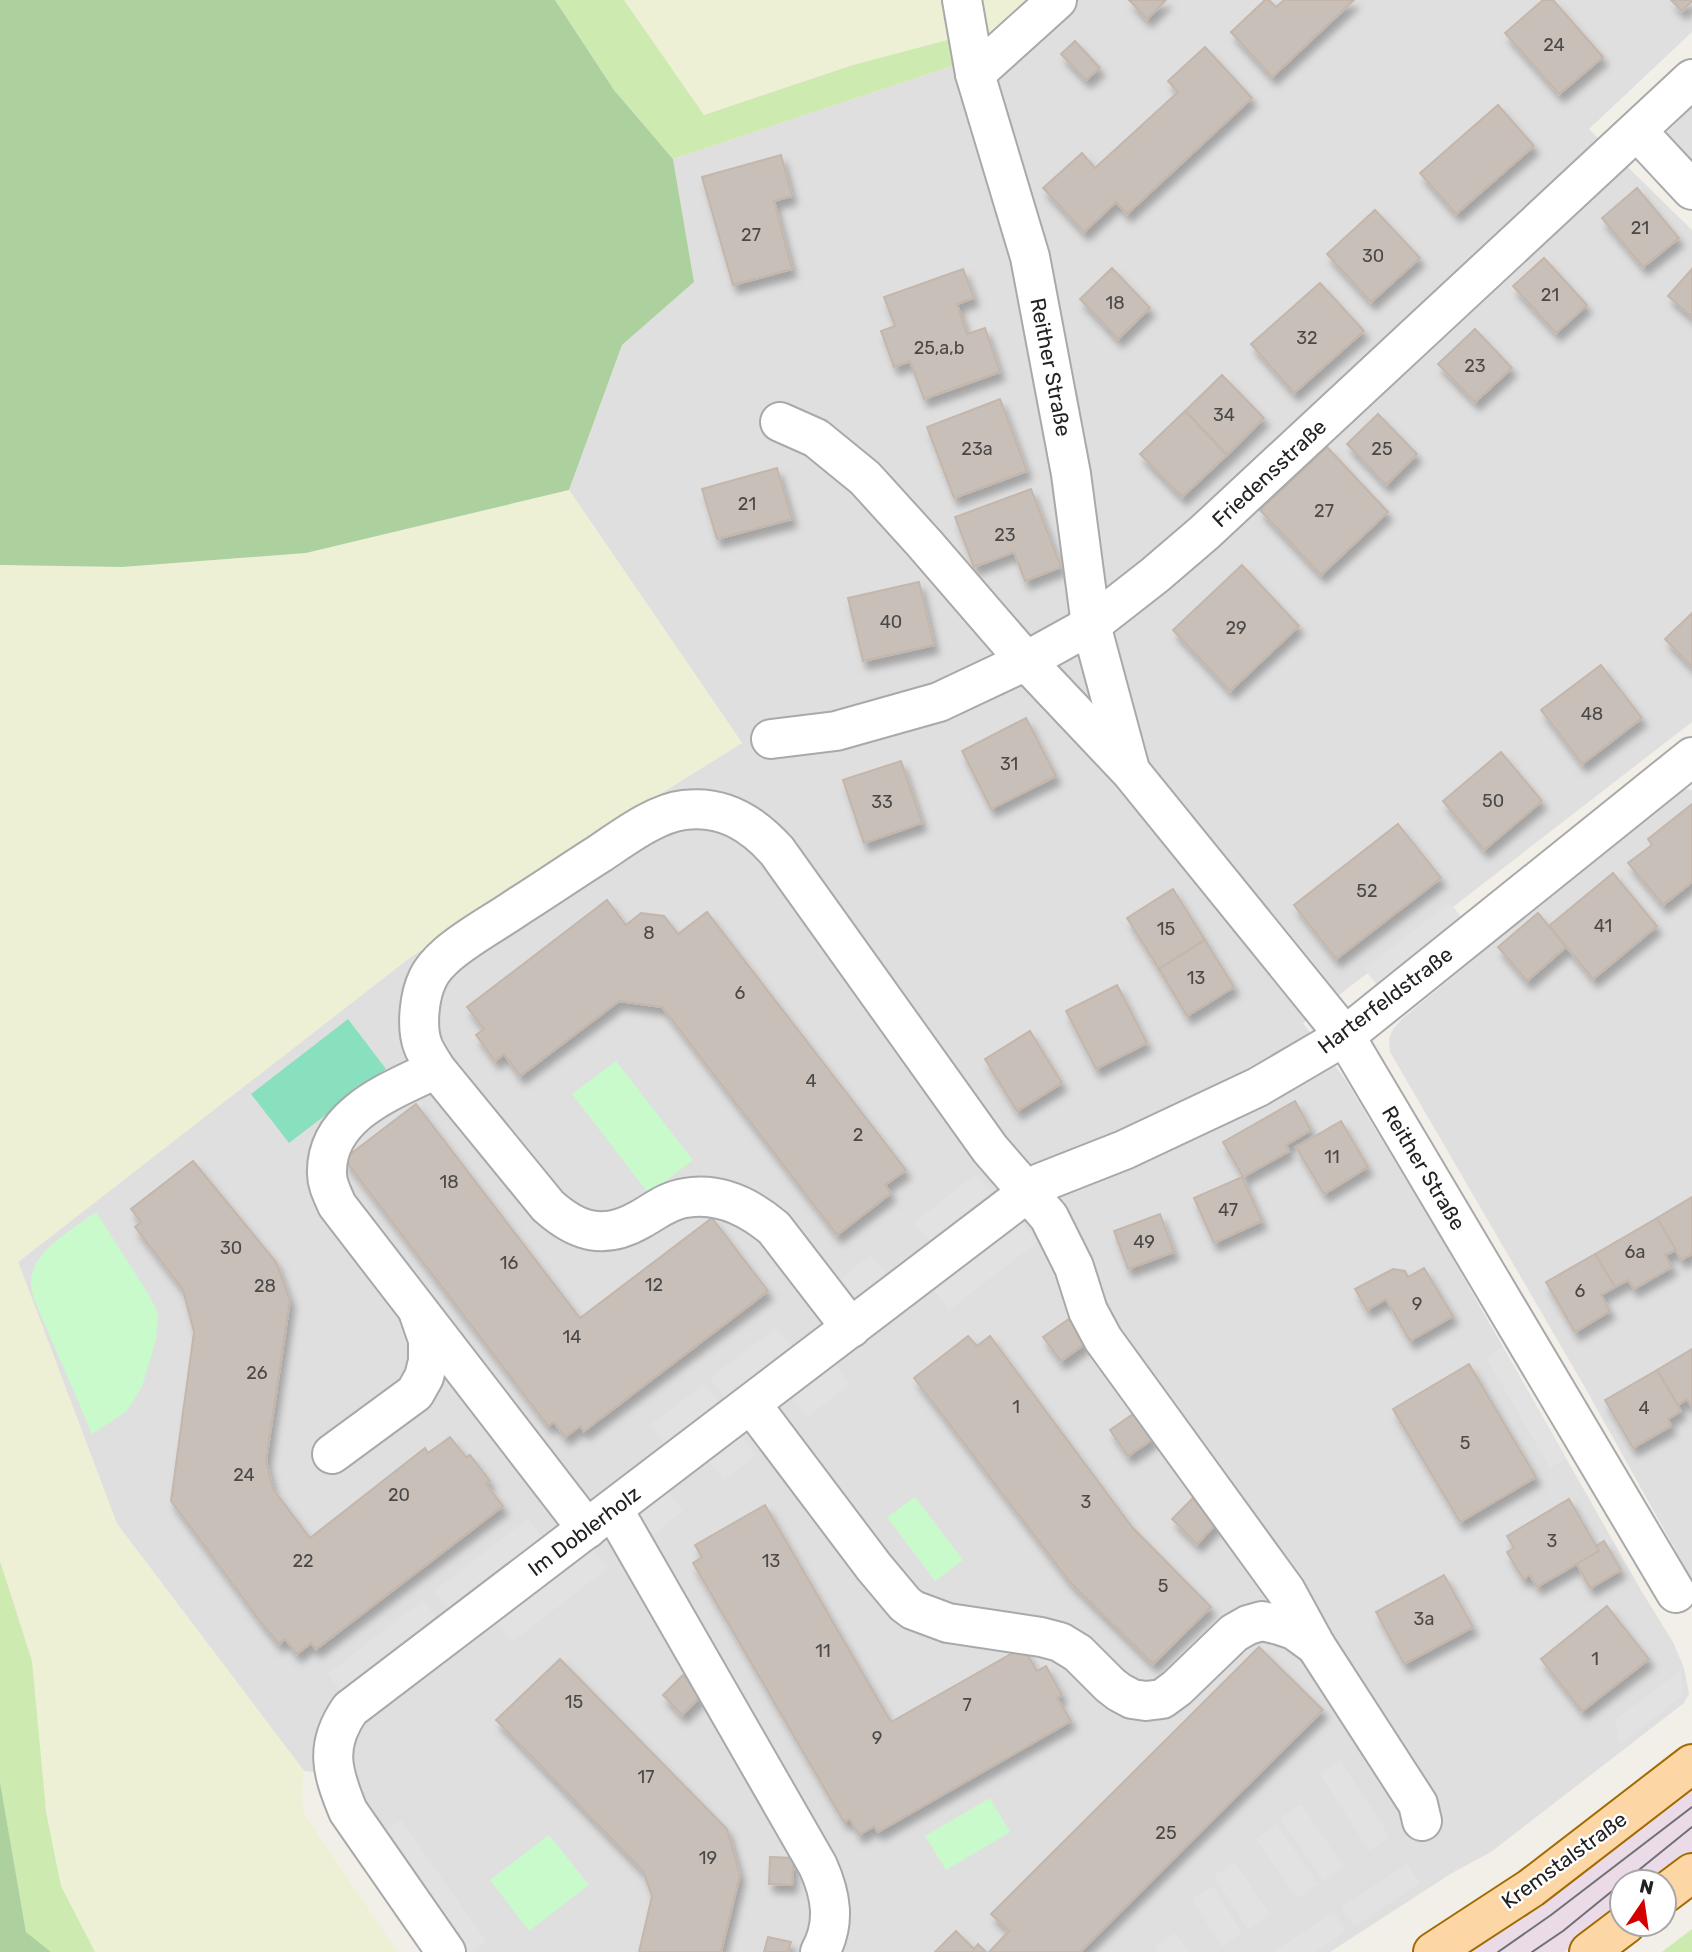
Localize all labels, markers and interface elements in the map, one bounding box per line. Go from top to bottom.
house number: 24 [1543,34,1565,56]
house number: 21 [1631,217,1649,239]
house number: 27 [741,224,761,246]
house number: 30 [1362,245,1384,267]
house number: 21 [1541,284,1559,306]
house number: 18 [1105,292,1125,314]
street label: Reither Straße [1025,296,1077,438]
house number: 32 [1296,327,1318,349]
house number: 25,a,b [914,337,964,359]
house number: 23 [1464,355,1486,377]
house number: 34 [1213,404,1235,426]
street label: Friedensstraße [1207,414,1331,532]
house number: 23a [961,438,993,460]
house number: 25 [1371,438,1393,460]
house number: 21 [738,493,756,515]
house number: 27 [1314,500,1334,522]
house number: 23 [994,524,1016,546]
house number: 40 [880,611,902,633]
house number: 29 [1225,617,1247,639]
house number: 48 [1581,703,1603,725]
house number: 31 [1000,753,1018,775]
house number: 50 [1482,790,1504,812]
house number: 33 [871,791,893,813]
house number: 52 [1356,880,1378,902]
house number: 41 [1594,915,1612,937]
house number: 15 [1157,918,1175,940]
house number: 8 [643,922,655,944]
street label: Harterfeldstraße [1313,941,1457,1059]
house number: 13 [1187,967,1205,989]
house number: 6 [735,982,746,1004]
house number: 4 [805,1070,817,1092]
street label: Reither Straße [1377,1101,1471,1235]
house number: 2 [853,1124,863,1146]
house number: 11 [1324,1146,1340,1168]
house number: 18 [439,1171,459,1193]
house number: 47 [1218,1199,1238,1221]
house number: 49 [1133,1231,1155,1253]
house number: 30 [220,1237,242,1259]
house number: 6a [1625,1241,1645,1263]
house number: 16 [500,1252,518,1274]
house number: 12 [645,1274,663,1296]
house number: 28 [254,1275,276,1297]
house number: 6 [1575,1280,1586,1302]
house number: 9 [1412,1293,1422,1315]
house number: 14 [563,1326,581,1348]
house number: 26 [246,1362,268,1384]
house number: 1 [1012,1396,1020,1418]
house number: 4 [1638,1397,1650,1419]
house number: 5 [1460,1432,1470,1454]
house number: 24 [233,1464,255,1486]
street label: Im Doblerholz [523,1481,645,1581]
house number: 20 [388,1484,410,1506]
house number: 3 [1081,1491,1091,1513]
house number: 3 [1547,1530,1557,1552]
house number: 22 [292,1550,314,1572]
house number: 13 [762,1550,780,1572]
house number: 5 [1158,1575,1168,1597]
house number: 3a [1414,1608,1434,1630]
house number: 11 [815,1640,831,1662]
house number: 1 [1591,1648,1599,1670]
house number: 15 [565,1691,583,1713]
house number: 7 [962,1694,972,1716]
house number: 9 [872,1727,882,1749]
house number: 17 [638,1766,654,1788]
street label: Kremstalstraße [1496,1806,1632,1914]
house number: 25 [1155,1822,1177,1844]
house number: 19 [699,1847,717,1869]
north arrow [1608,1868,1678,1938]
text: N [1637,1874,1656,1900]

